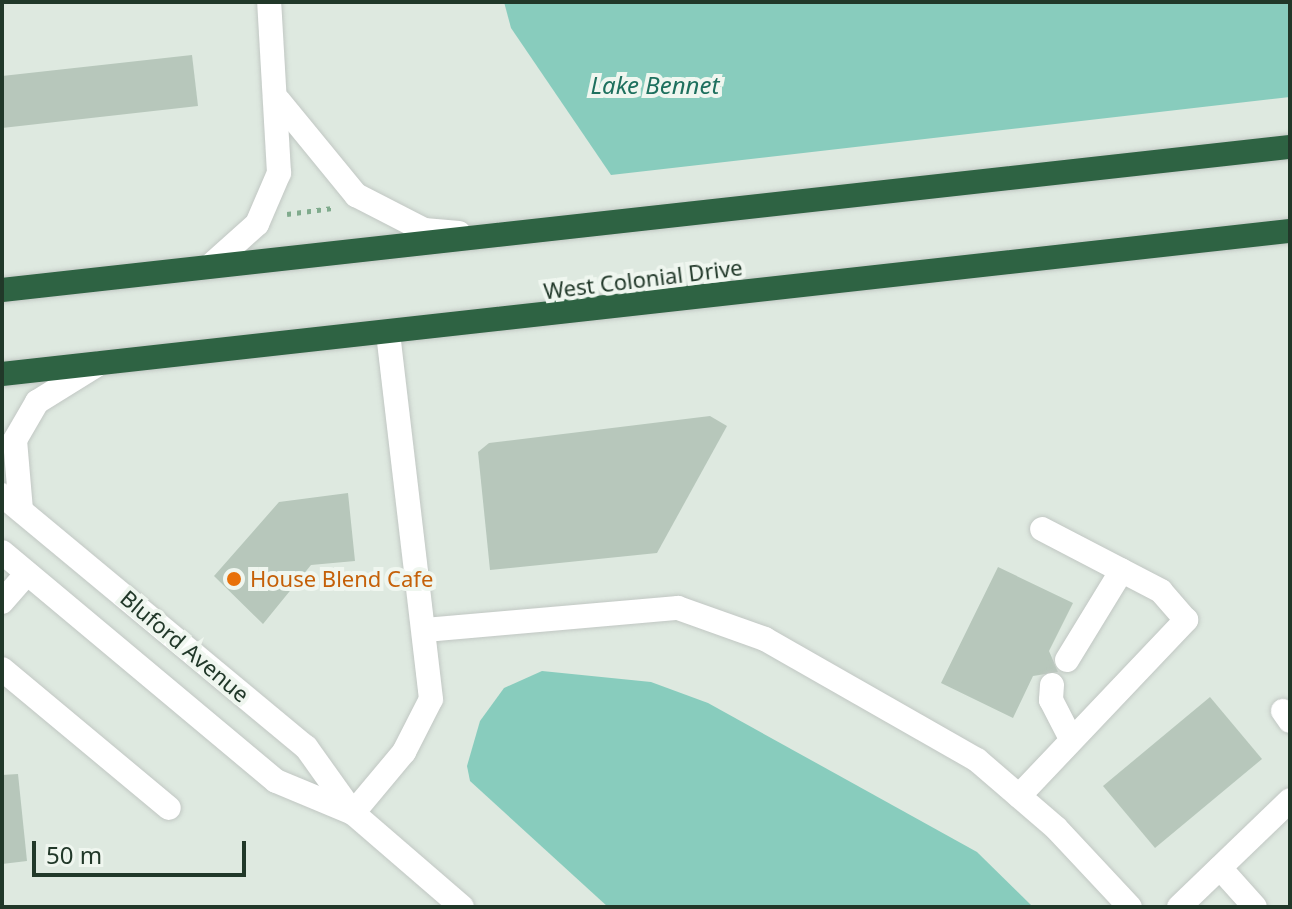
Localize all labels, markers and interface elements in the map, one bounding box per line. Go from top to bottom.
water label: Lake Bennet [591,71,719,99]
street label: West Colonial Drive [542,254,744,304]
place label: House Blend Cafe [250,566,433,592]
marker: House Blend Cafe [225,570,243,588]
street label: Bluford Avenue [115,585,255,707]
scale bar [36,825,250,875]
text: 50 m [46,838,102,871]

